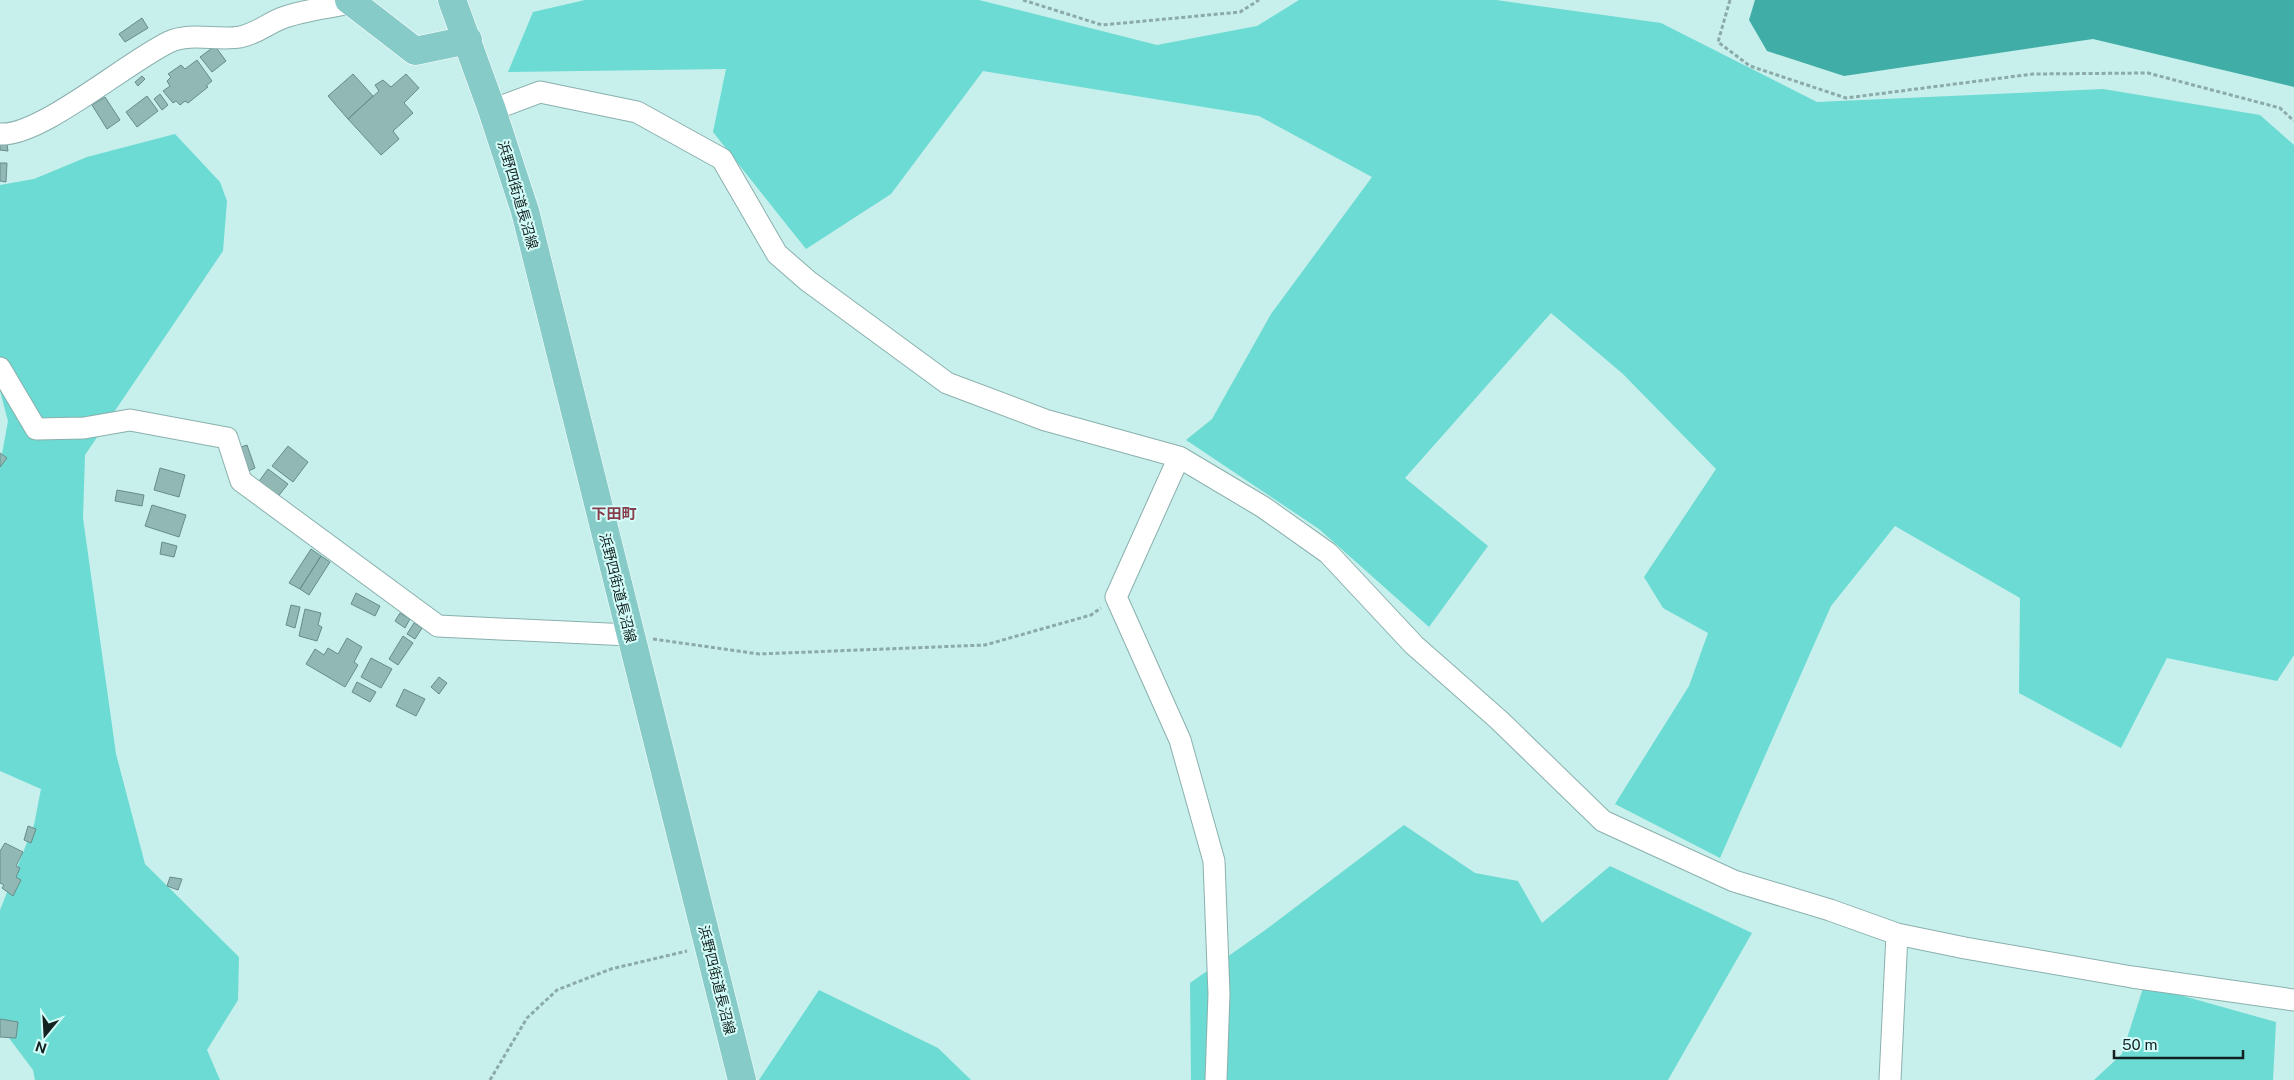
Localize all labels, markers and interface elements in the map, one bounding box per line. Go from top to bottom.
street label: 浜野四街道長沼線 [495,139,541,251]
district label: 下田町 [591,505,637,522]
street label: 浜野四街道長沼線 [597,532,639,644]
street label: 浜野四街道長沼線 [696,924,738,1036]
north arrow [20,1010,70,1060]
scale bar [2114,1028,2243,1060]
text: 50 m [2122,1036,2157,1053]
text: N [33,1038,49,1057]

